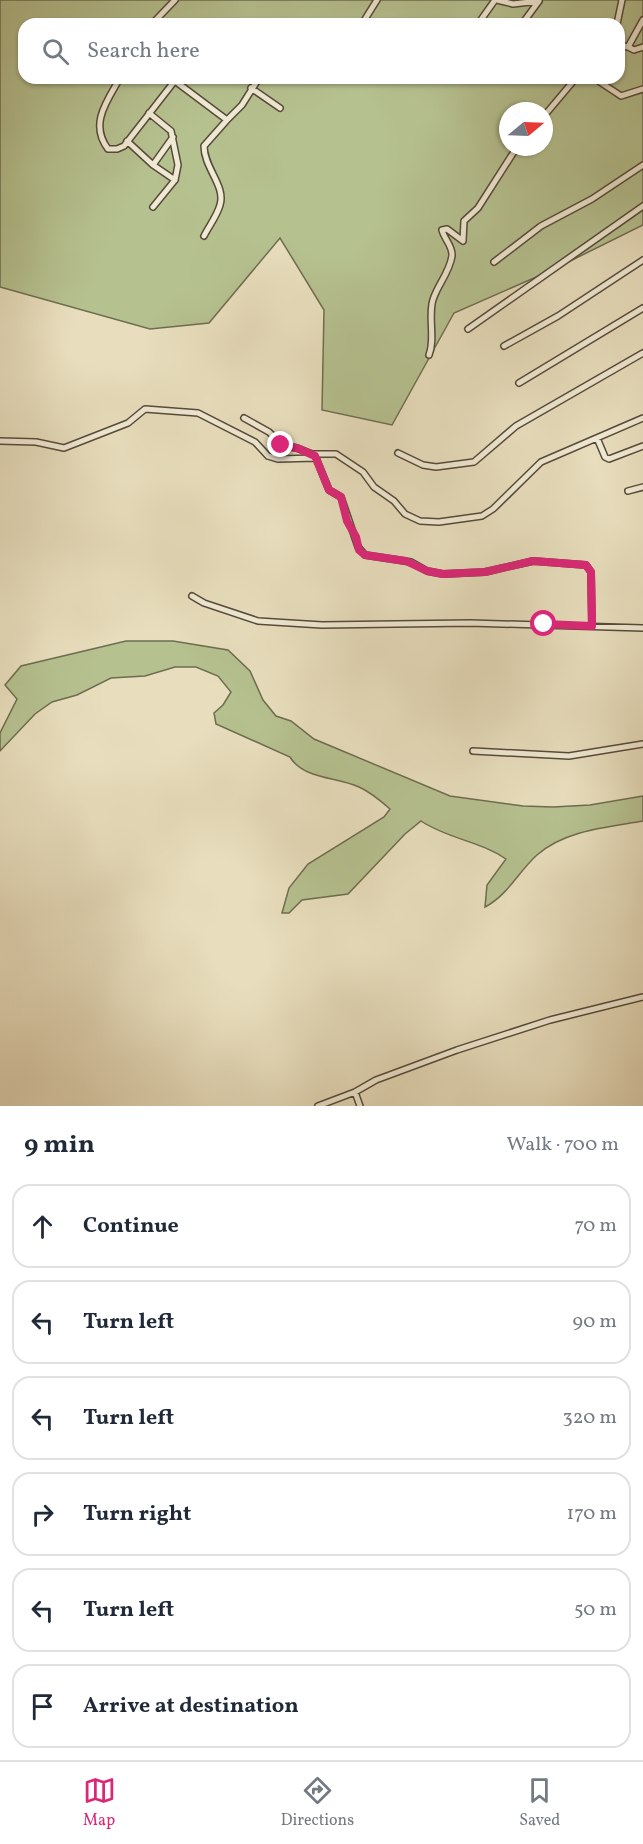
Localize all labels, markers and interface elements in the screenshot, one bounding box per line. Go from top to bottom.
search box [18,18,625,84]
icon: search [39,35,72,68]
text: Search here [87,36,200,67]
north arrow [499,102,553,156]
route end [267,431,293,457]
route start [530,610,556,636]
text: 9 min [24,1127,95,1163]
text: Walk · 700 m [507,1131,619,1159]
icon: ahead [26,1210,59,1243]
text: Continue [83,1211,179,1242]
text: 70 m [574,1212,617,1240]
icon: left [26,1306,59,1339]
text: Turn left [83,1307,174,1338]
text: 90 m [573,1308,617,1336]
icon: left [26,1402,59,1435]
text: Turn left [83,1403,174,1434]
text: 320 m [562,1404,617,1432]
icon: right [26,1498,59,1531]
text: Turn right [83,1499,191,1530]
text: 170 m [567,1500,617,1528]
icon: left [26,1594,59,1627]
text: Turn left [83,1595,174,1626]
text: 50 m [574,1596,617,1624]
icon: arrive [26,1690,59,1723]
text: Arrive at destination [83,1691,299,1722]
tab: Map [83,1774,116,1832]
tab: Directions [281,1774,354,1832]
tab: Saved [519,1774,560,1832]

